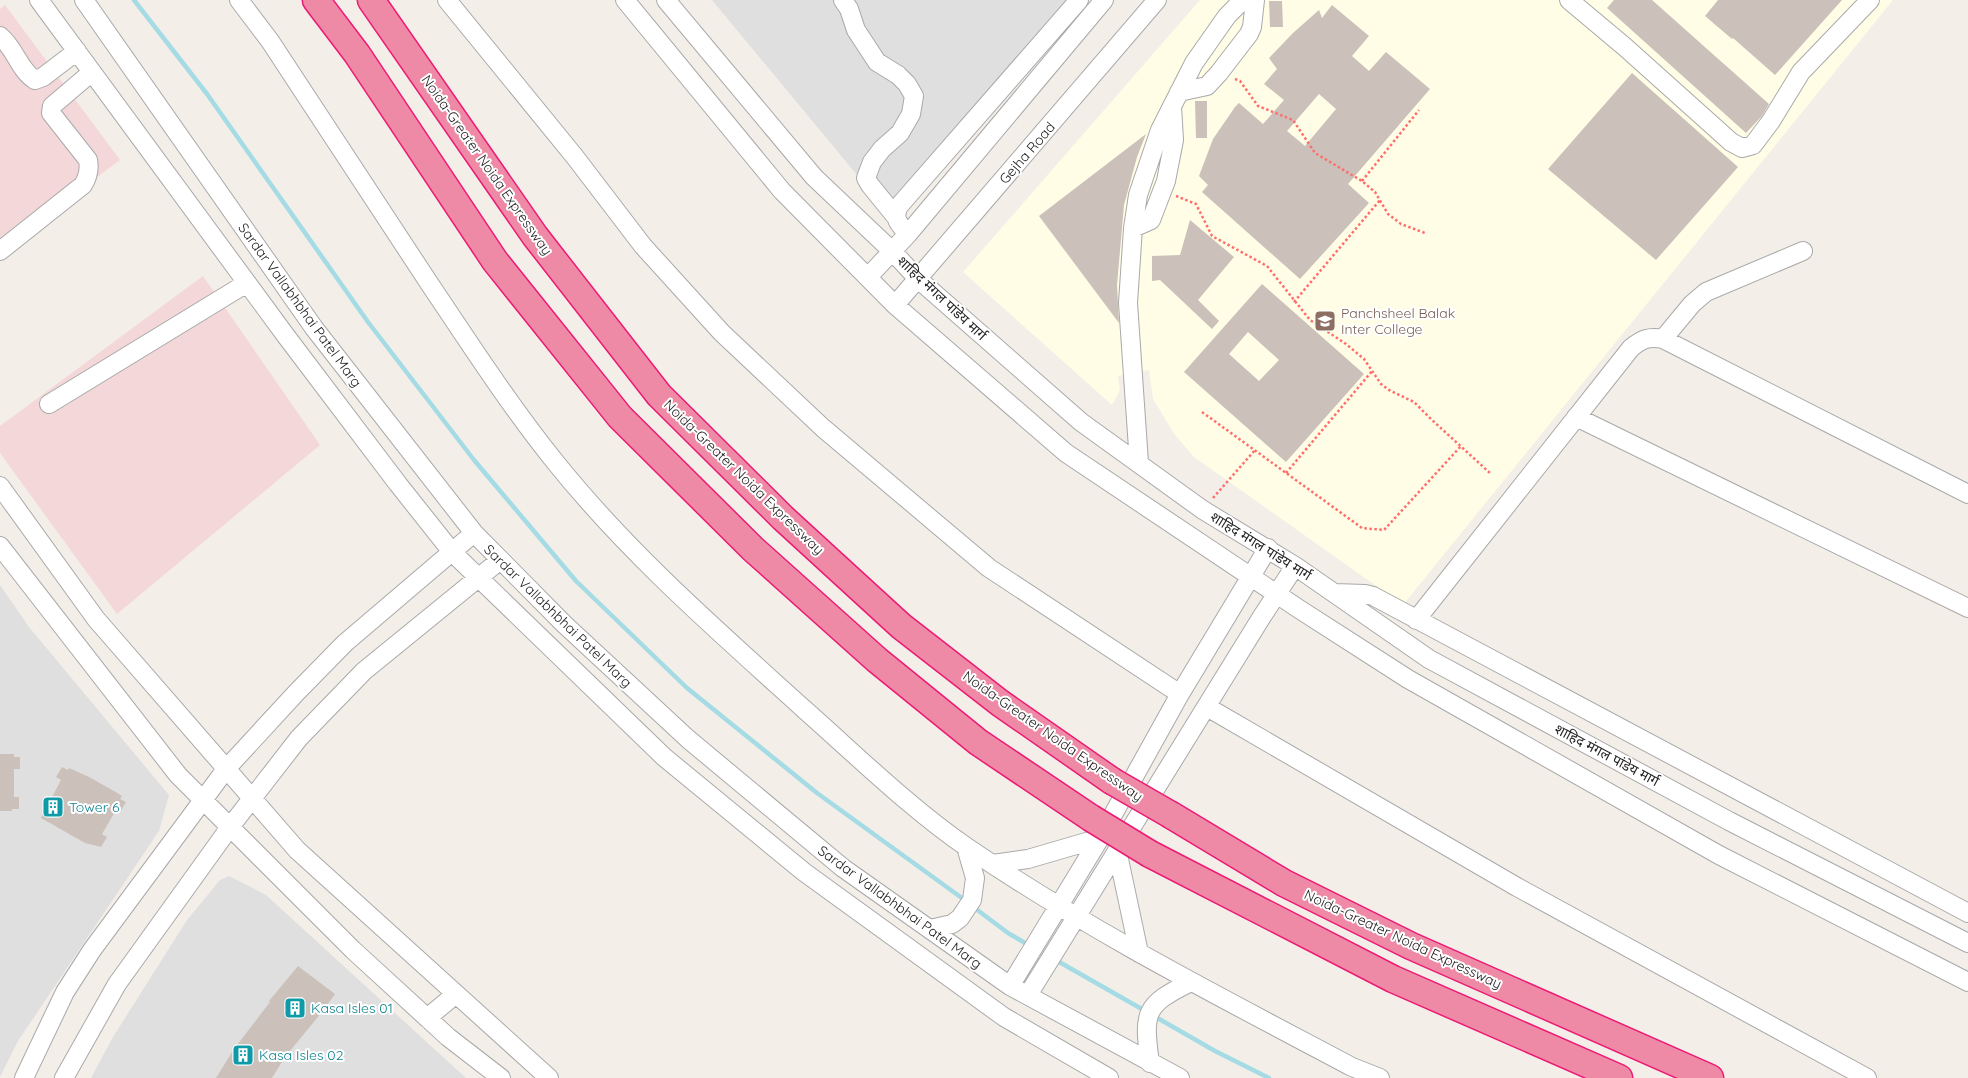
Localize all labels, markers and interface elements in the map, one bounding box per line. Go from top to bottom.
street label: Noida-Greater Noida Expressway [418,71,556,259]
street label: Gejha Road [995,118,1059,188]
street label: Sardar Vallabhbhai Patel Marg [234,219,366,391]
street label: शाहिद मंगल पांडेय मार्ग [893,252,991,345]
place label: Panchsheel Balak Inter College [1341,304,1455,338]
school or university icon: Panchsheel Balak Inter College [1313,309,1337,333]
street label: Noida-Greater Noida Expressway [660,396,828,558]
street label: शाहिद मंगल पांडेय मार्ग [1207,508,1316,585]
street label: Sardar Vallabhbhai Patel Marg [480,541,636,691]
street label: Noida-Greater Noida Expressway [959,667,1147,805]
street label: शाहिद मंगल पांडेय मार्ग [1552,720,1663,791]
building icon: Tower 6 [41,795,65,819]
place label: Tower 6 [69,798,120,816]
street label: Sardar Vallabhbhai Patel Marg [814,841,986,973]
street label: Noida-Greater Noida Expressway [1301,885,1505,993]
building icon: Kasa Isles 01 [283,996,307,1020]
place label: Kasa Isles 01 [311,999,393,1017]
building icon: Kasa Isles 02 [231,1043,255,1067]
place label: Kasa Isles 02 [259,1046,344,1064]

